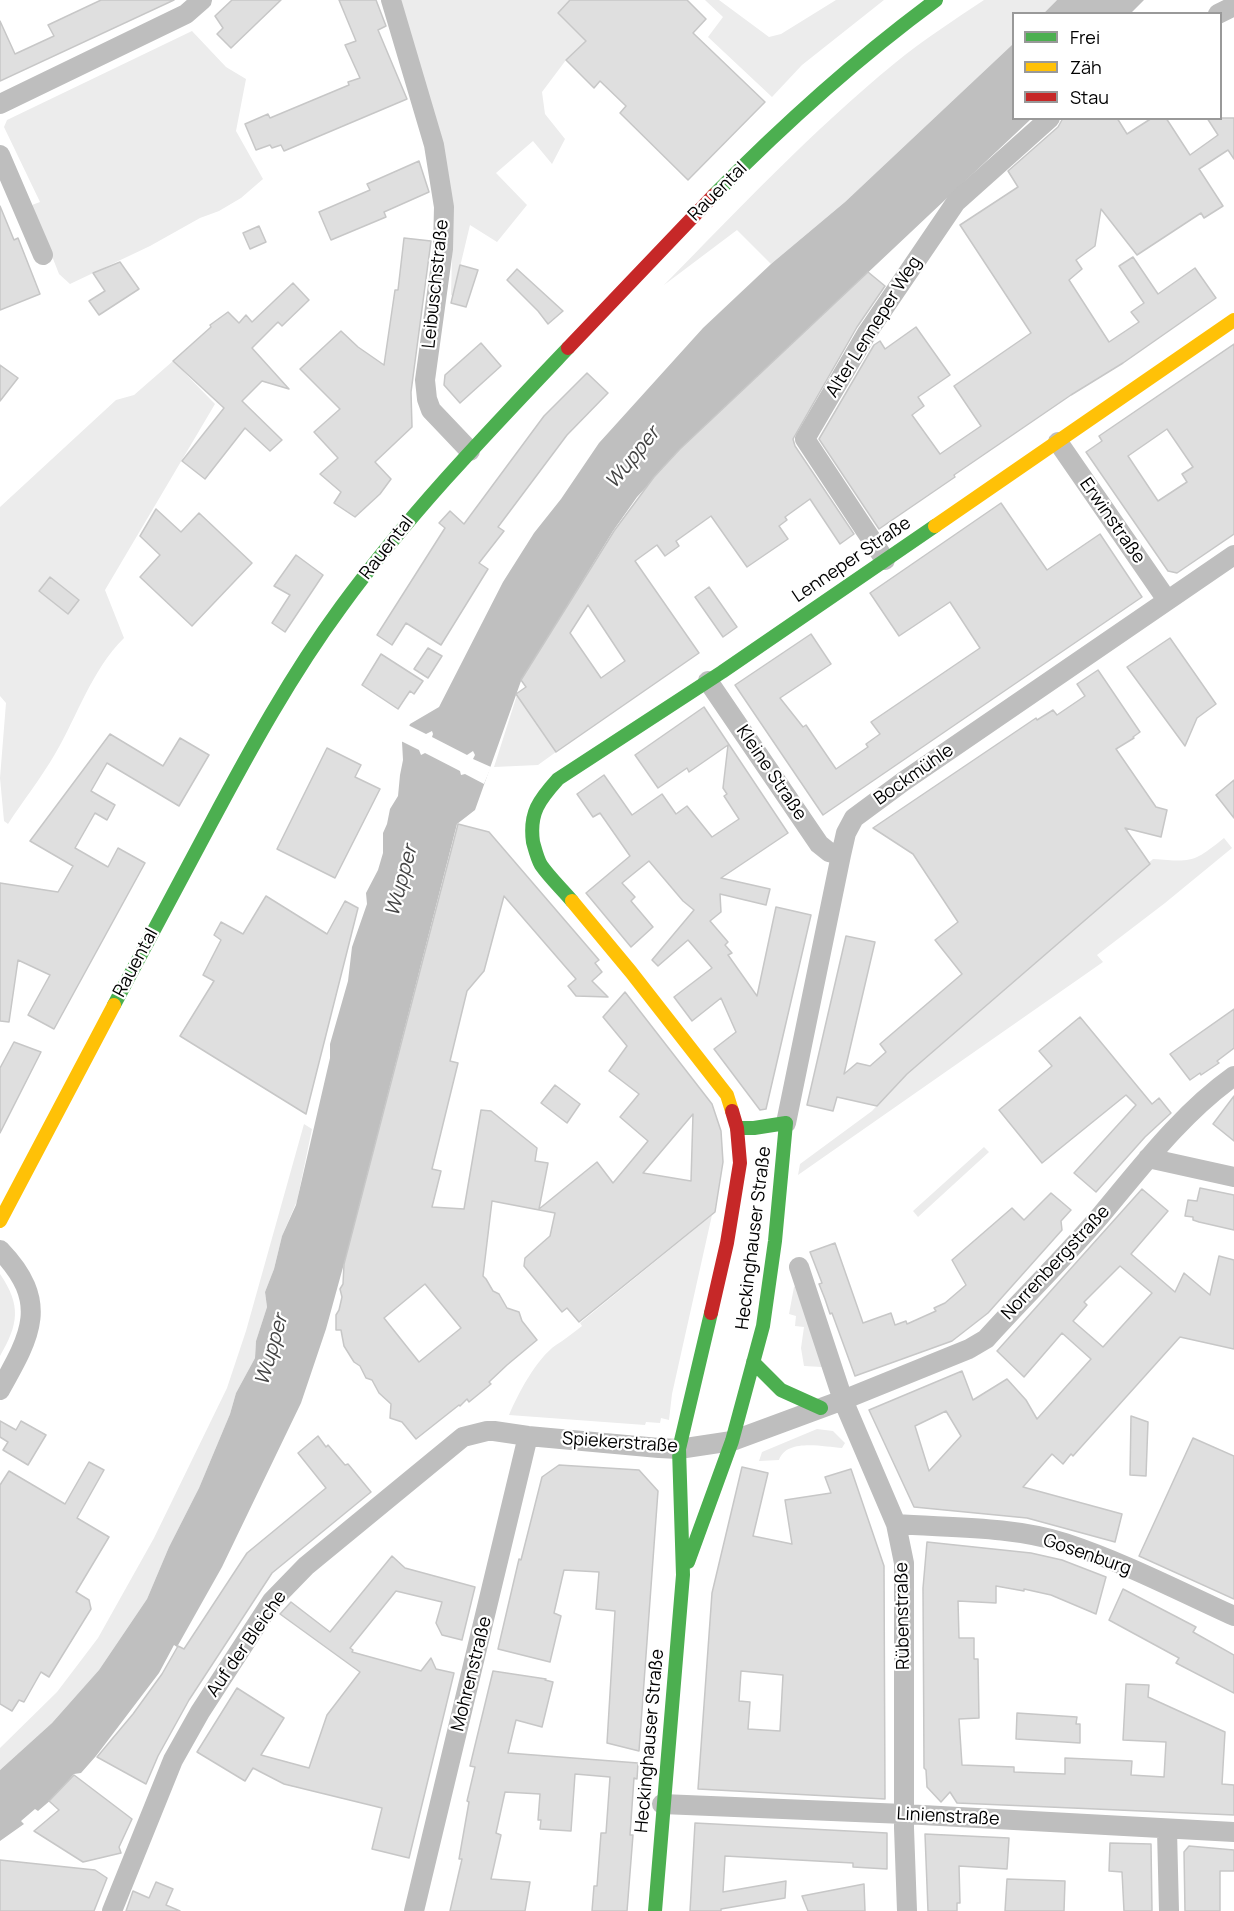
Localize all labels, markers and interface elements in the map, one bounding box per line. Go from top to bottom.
legend [1012,12,1222,120]
text: Frei [1070,25,1100,49]
text: Zäh [1070,55,1102,79]
text: Stau [1070,85,1109,109]
street label: Rauental [684,158,752,226]
street label: Leibuschstraße [418,219,454,349]
street label: Alter Lenneper Weg [822,252,926,402]
water label: Wupper [601,422,665,494]
street label: Erwinstraße [1075,474,1149,568]
street label: Rauental [356,512,418,584]
street label: Lenneper Straße [789,512,915,608]
street label: Kleine Straße [731,721,811,825]
street label: Bockmühle [870,740,958,810]
water label: Wupper [381,843,423,919]
street label: Rauental [109,925,163,1001]
street label: Heckinghauser Straße [732,1145,776,1331]
street label: Norrenbergstraße [997,1201,1115,1325]
water label: Wupper [250,1312,294,1388]
street label: Spiekerstraße [561,1428,679,1458]
street label: Gosenburg [1040,1530,1134,1580]
street label: Rübenstraße [891,1562,915,1670]
street label: Auf der Bleiche [202,1587,292,1701]
street label: Mohrenstraße [447,1614,497,1734]
street label: Heckinghauser Straße [631,1648,669,1834]
street label: Linienstraße [896,1804,1000,1830]

